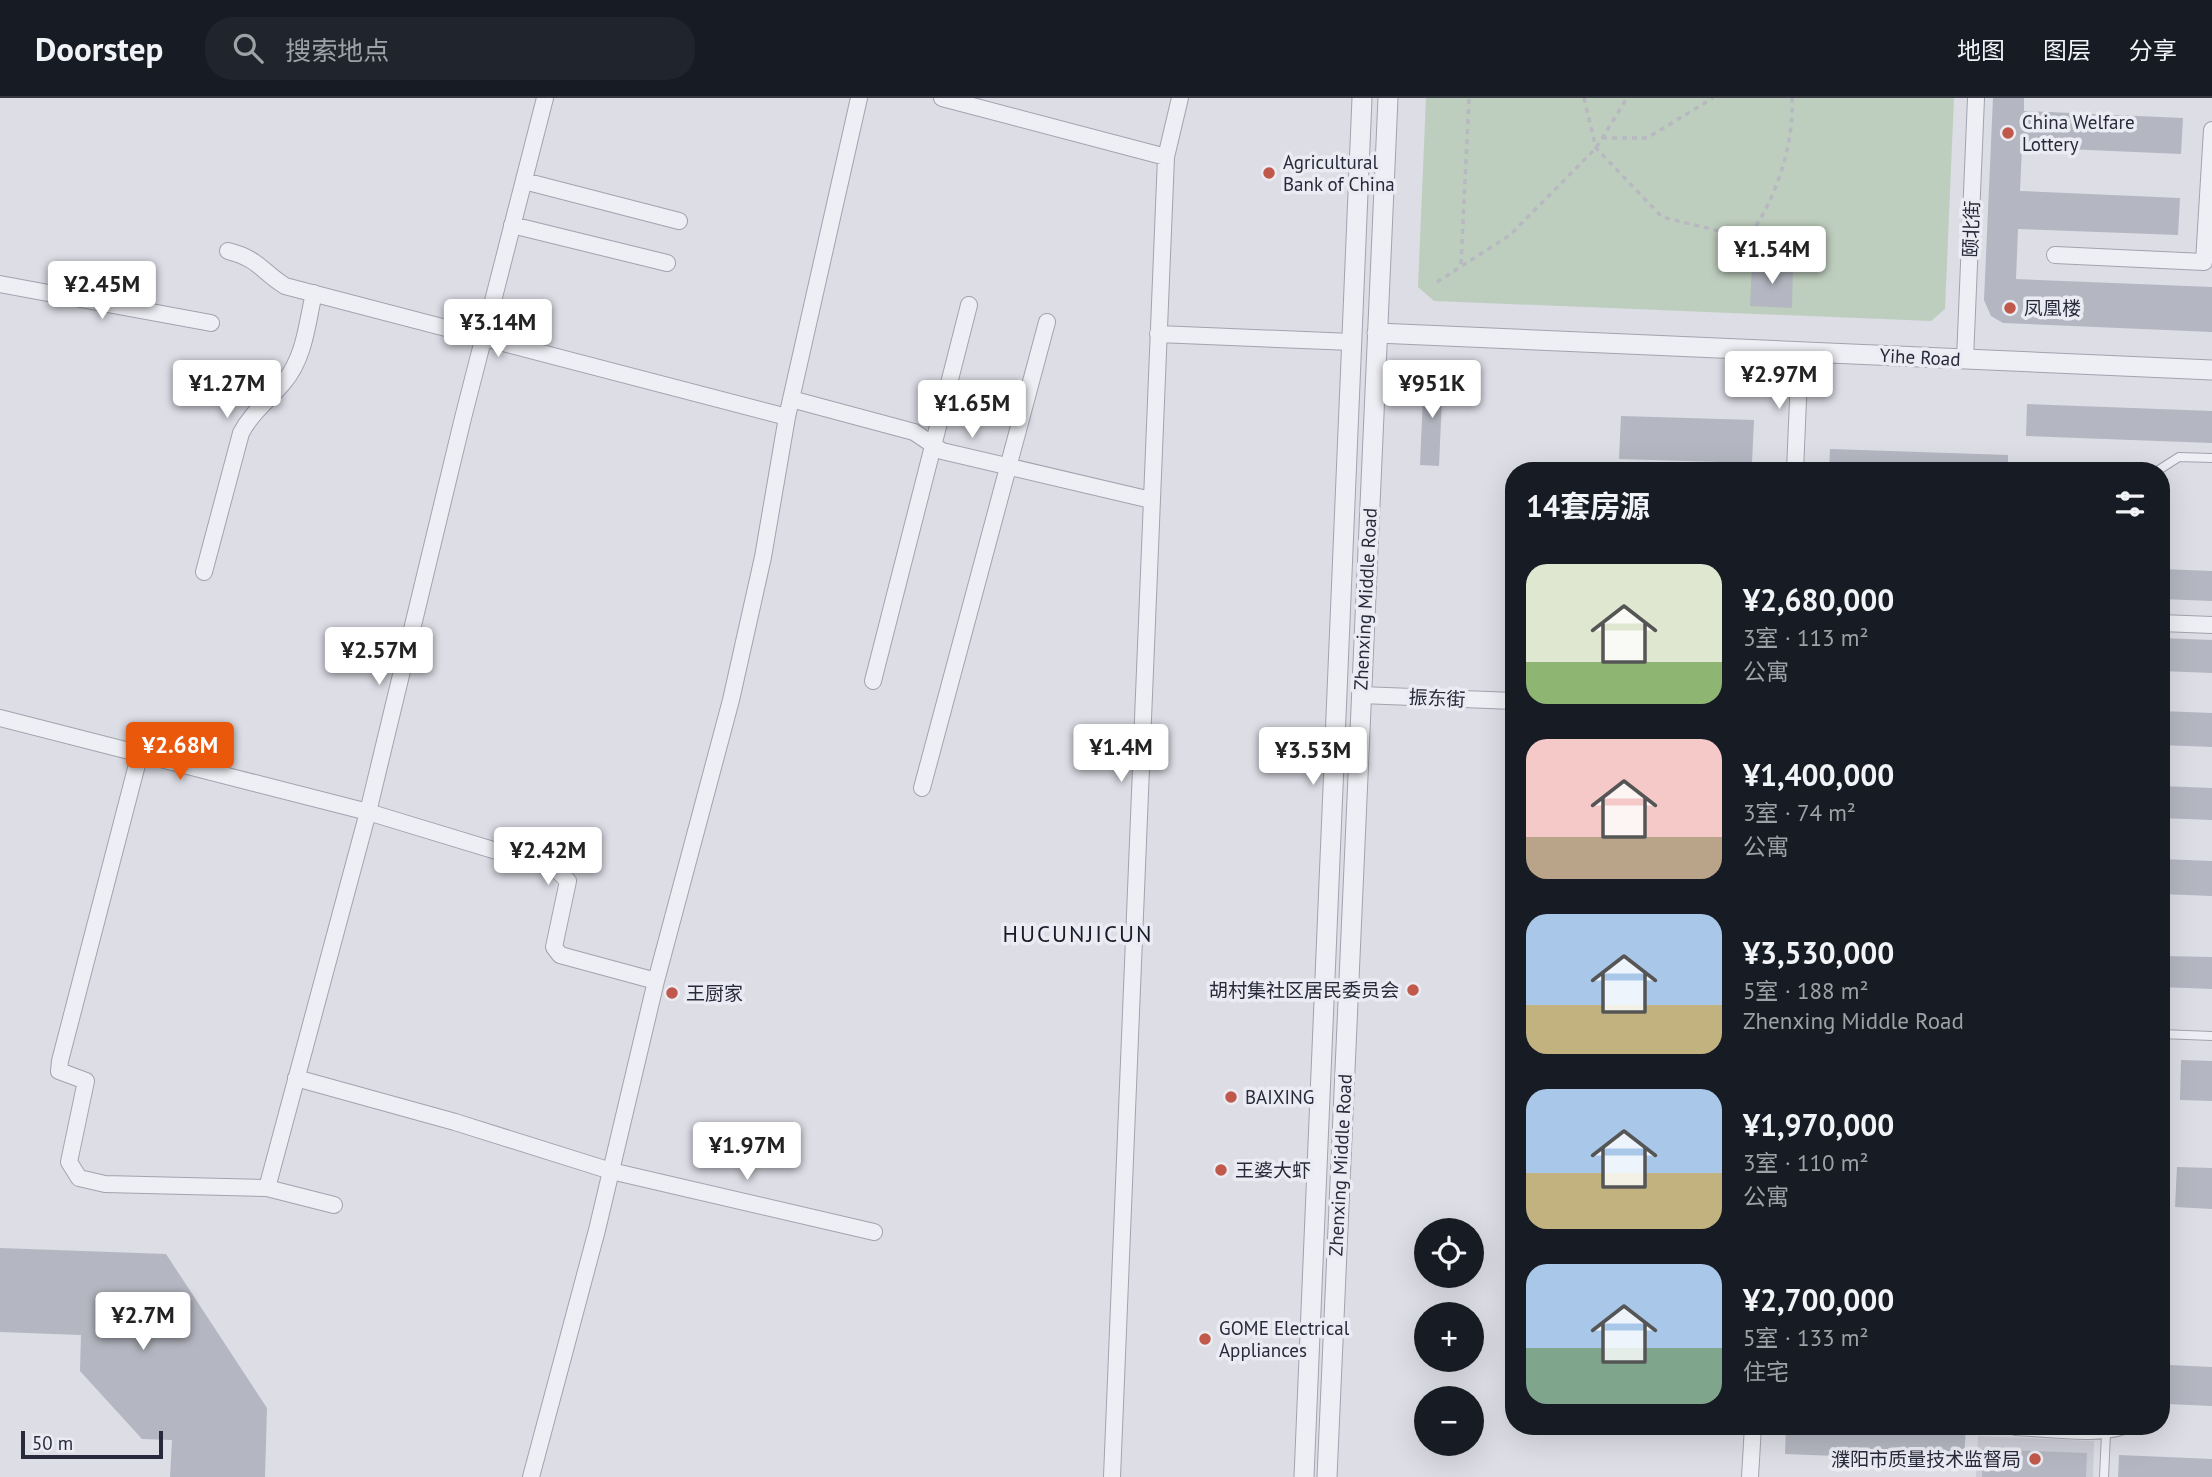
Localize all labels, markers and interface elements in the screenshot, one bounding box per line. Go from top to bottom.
search box [205,17,695,80]
text: Doorstep [35,27,163,70]
icon: search [229,29,267,67]
text: 搜索地点 [285,34,389,67]
text: 地图 [1957,35,2005,66]
text: 图层 [2043,35,2091,66]
text: 分享 [2129,35,2177,66]
place label: China Welfare Lottery [2022,110,2135,156]
marker: China Welfare Lottery [2000,125,2016,141]
place label: Agricultural Bank of China [1283,150,1395,196]
marker: Agricultural Bank of China [1261,165,1277,181]
street label: 颐北街 [1958,200,1984,258]
pin: ¥1.54M [1715,226,1829,286]
text: ¥1.54M [1734,234,1810,263]
pin: ¥2.45M [45,262,159,321]
text: ¥2.45M [64,269,140,298]
place label: 凤凰楼 [2024,296,2081,320]
pin: ¥3.14M [441,300,555,359]
marker: 凤凰楼 [2002,300,2018,316]
text: ¥3.14M [460,307,536,336]
street label: Yihe Road [1879,343,1961,371]
pin: ¥2.97M [1722,352,1836,411]
text: ¥2.97M [1741,359,1817,388]
pin: ¥1.27M [170,360,284,420]
pin: ¥951K [1383,360,1481,420]
text: ¥1.27M [189,368,265,397]
text: ¥951K [1399,368,1465,397]
pin: ¥1.65M [915,380,1029,440]
text: ¥1.65M [934,388,1010,417]
icon: filters [2111,485,2149,523]
text: 14套房源 [1526,486,1650,525]
street label: Zhenxing Middle Road [1348,507,1382,691]
text: ¥2,680,000 [1743,580,1894,619]
icon: home [1582,592,1666,676]
text: 3室 · 113 m² [1743,623,1868,652]
pin: ¥2.57M [322,628,436,687]
text: ¥2.57M [341,635,417,664]
text: 公寓 [1743,657,1789,686]
street label: 振东街 [1408,685,1466,711]
pin: ¥2.68M [123,722,237,782]
pin: ¥1.4M [1072,724,1170,784]
pin: ¥3.53M [1256,728,1370,787]
text: ¥2.68M [142,730,218,759]
text: ¥1.4M [1089,732,1153,761]
text: ¥3.53M [1275,735,1351,764]
text: ¥1,400,000 [1743,755,1894,794]
icon: home [1582,767,1666,851]
text: 3室 · 74 m² [1743,798,1856,827]
pin: ¥2.42M [491,828,605,887]
text: 公寓 [1743,832,1789,861]
text: ¥2.42M [510,835,586,864]
district label: HUCUNJICUN [1002,919,1154,948]
text: ¥3,530,000 [1743,933,1894,972]
icon: home [1582,942,1666,1026]
text: 5室 · 188 m² [1743,976,1868,1005]
place label: 胡村集社区居民委员会 [1209,978,1399,1002]
place label: 王厨家 [686,981,743,1005]
marker: 胡村集社区居民委员会 [1405,982,1421,998]
marker: 王厨家 [664,985,680,1001]
text: Zhenxing Middle Road [1743,1006,1964,1035]
street label: Zhenxing Middle Road [1323,1073,1357,1257]
place label: BAIXING [1245,1085,1314,1109]
marker: BAIXING [1223,1089,1239,1105]
text: ¥1,970,000 [1743,1105,1894,1144]
icon: home [1582,1117,1666,1201]
pin: ¥1.97M [690,1122,804,1182]
text: ¥1.97M [709,1130,785,1159]
text: 3室 · 110 m² [1743,1148,1868,1177]
place label: 王婆大虾 [1235,1158,1311,1182]
marker: 王婆大虾 [1213,1162,1229,1178]
text: 公寓 [1743,1182,1789,1211]
map controls [1414,1218,1484,1456]
button: locate [1414,1218,1484,1288]
text: ¥2,700,000 [1743,1280,1894,1319]
pin: ¥2.7M [94,1292,192,1352]
icon: home [1582,1292,1666,1376]
text: ¥2.7M [111,1300,175,1329]
button: + [1414,1302,1484,1372]
place label: GOME Electrical Appliances [1219,1316,1350,1362]
text: 5室 · 133 m² [1743,1323,1868,1352]
marker: GOME Electrical Appliances [1197,1331,1213,1347]
text: 住宅 [1743,1357,1789,1386]
button: − [1414,1386,1484,1456]
scale bar [21,1428,163,1460]
text: 50 m [32,1431,73,1455]
place label: 濮阳市质量技术监督局 [1831,1447,2021,1471]
marker: 濮阳市质量技术监督局 [2027,1451,2043,1467]

